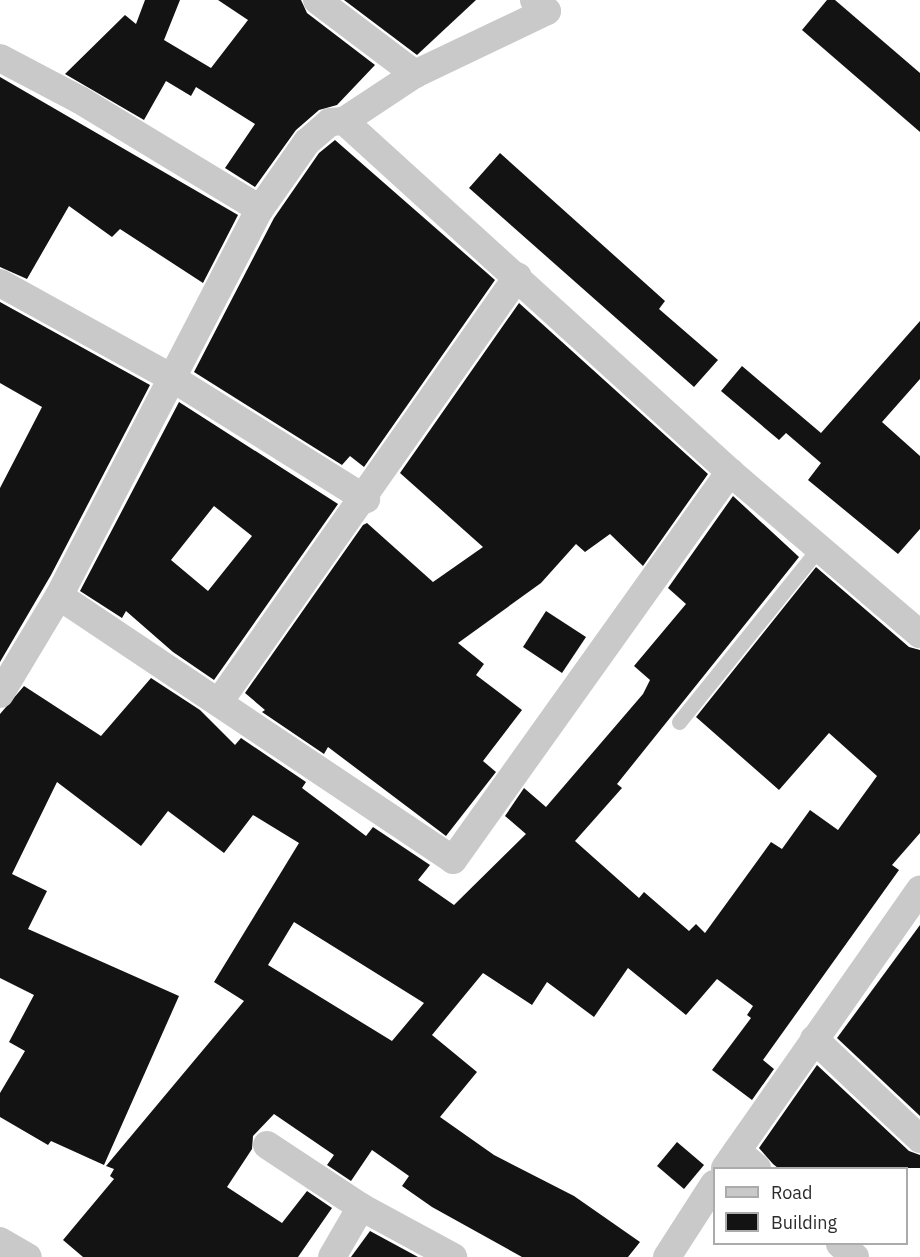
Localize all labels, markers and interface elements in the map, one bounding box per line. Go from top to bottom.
legend [713,1167,908,1245]
text: Road [771,1181,812,1204]
text: Building [771,1211,837,1234]

